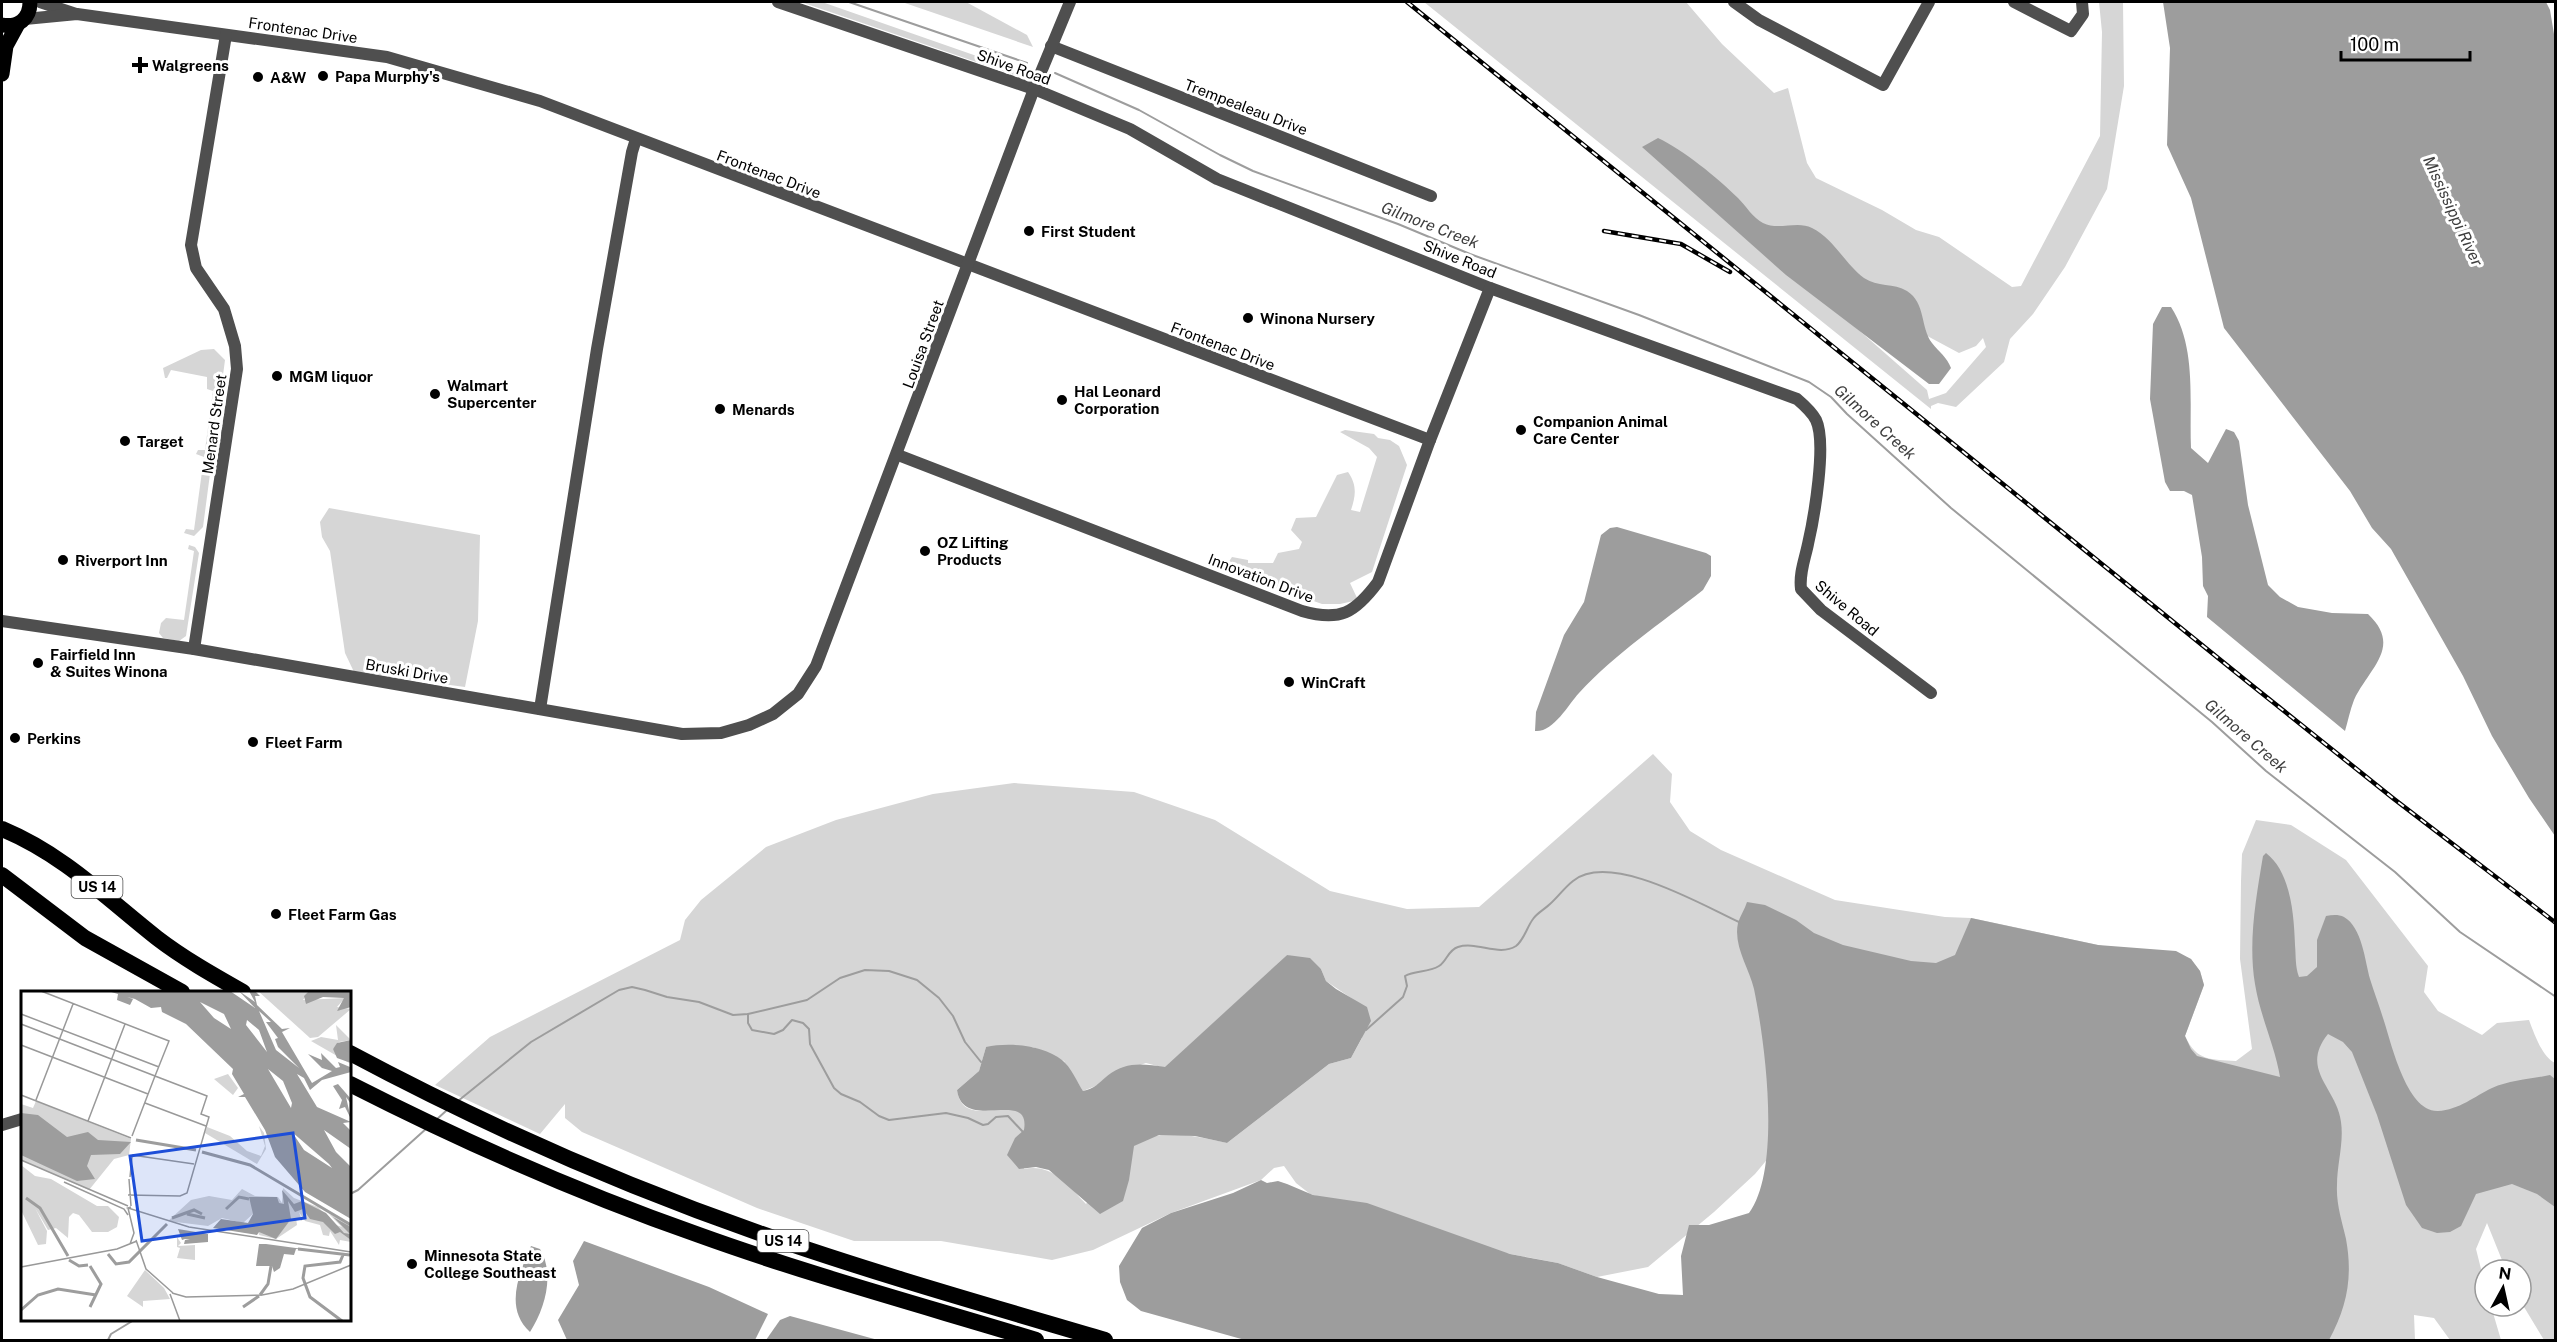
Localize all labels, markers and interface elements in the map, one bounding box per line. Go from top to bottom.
street label: Frontenac Drive [247,14,359,46]
scale bar [2341,24,2470,62]
text: 100 m [2350,34,2399,55]
street label: Shive Road [975,46,1053,88]
place label: Walgreens [152,57,229,74]
marker: Walgreens [133,58,147,72]
place label: Papa Murphy's [335,68,440,85]
place label: A&W [270,69,307,86]
marker: Papa Murphy's [316,69,330,83]
marker: A&W [251,70,265,84]
street label: Trempealeau Drive [1182,76,1310,138]
street label: Frontenac Drive [715,146,823,202]
water label: Mississippi River [2419,153,2487,270]
water label: Gilmore Creek [1379,198,1482,252]
place label: First Student [1041,223,1136,240]
marker: First Student [1022,224,1036,238]
street label: Shive Road [1421,237,1499,281]
street label: Louisa Street [899,297,947,390]
place label: Winona Nursery [1260,310,1376,327]
marker: Winona Nursery [1241,311,1255,325]
street label: Frontenac Drive [1169,318,1277,374]
place label: MGM liquor [289,368,373,385]
marker: MGM liquor [270,369,284,383]
street label: Menard Street [199,373,229,475]
place label: Walmart Supercenter [447,377,537,411]
water label: Gilmore Creek [1830,380,1920,464]
place label: Hal Leonard Corporation [1074,383,1161,417]
marker: Walmart Supercenter [428,387,442,401]
marker: Hal Leonard Corporation [1055,393,1069,407]
place label: Menards [732,401,795,418]
marker: Menards [713,402,727,416]
place label: Companion Animal Care Center [1533,413,1668,447]
marker: Companion Animal Care Center [1514,423,1528,437]
place label: Target [137,433,184,450]
marker: Target [118,434,132,448]
place label: OZ Lifting Products [937,534,1009,568]
marker: OZ Lifting Products [918,544,932,558]
street label: Innovation Drive [1206,550,1316,606]
place label: Riverport Inn [75,552,168,569]
marker: Riverport Inn [56,553,70,567]
street label: Shive Road [1812,577,1882,639]
place label: Fairfield Inn & Suites Winona [50,646,168,680]
street label: Bruski Drive [364,655,450,687]
marker: Fairfield Inn & Suites Winona [31,656,45,670]
place label: WinCraft [1301,674,1366,691]
marker: WinCraft [1282,675,1296,689]
water label: Gilmore Creek [2201,695,2291,777]
place label: Perkins [27,730,81,747]
marker: Perkins [8,731,22,745]
place label: Fleet Farm [265,734,343,751]
marker: Fleet Farm [246,735,260,749]
road number: US 14 [72,876,122,898]
place label: Fleet Farm Gas [288,906,397,923]
marker: Fleet Farm Gas [269,907,283,921]
inset map [21,991,351,1321]
road number: US 14 [758,1230,808,1252]
place label: Minnesota State College Southeast [424,1247,556,1281]
marker: Minnesota State College Southeast [405,1257,419,1271]
north arrow [2473,1258,2533,1318]
text: N [2497,1263,2513,1284]

